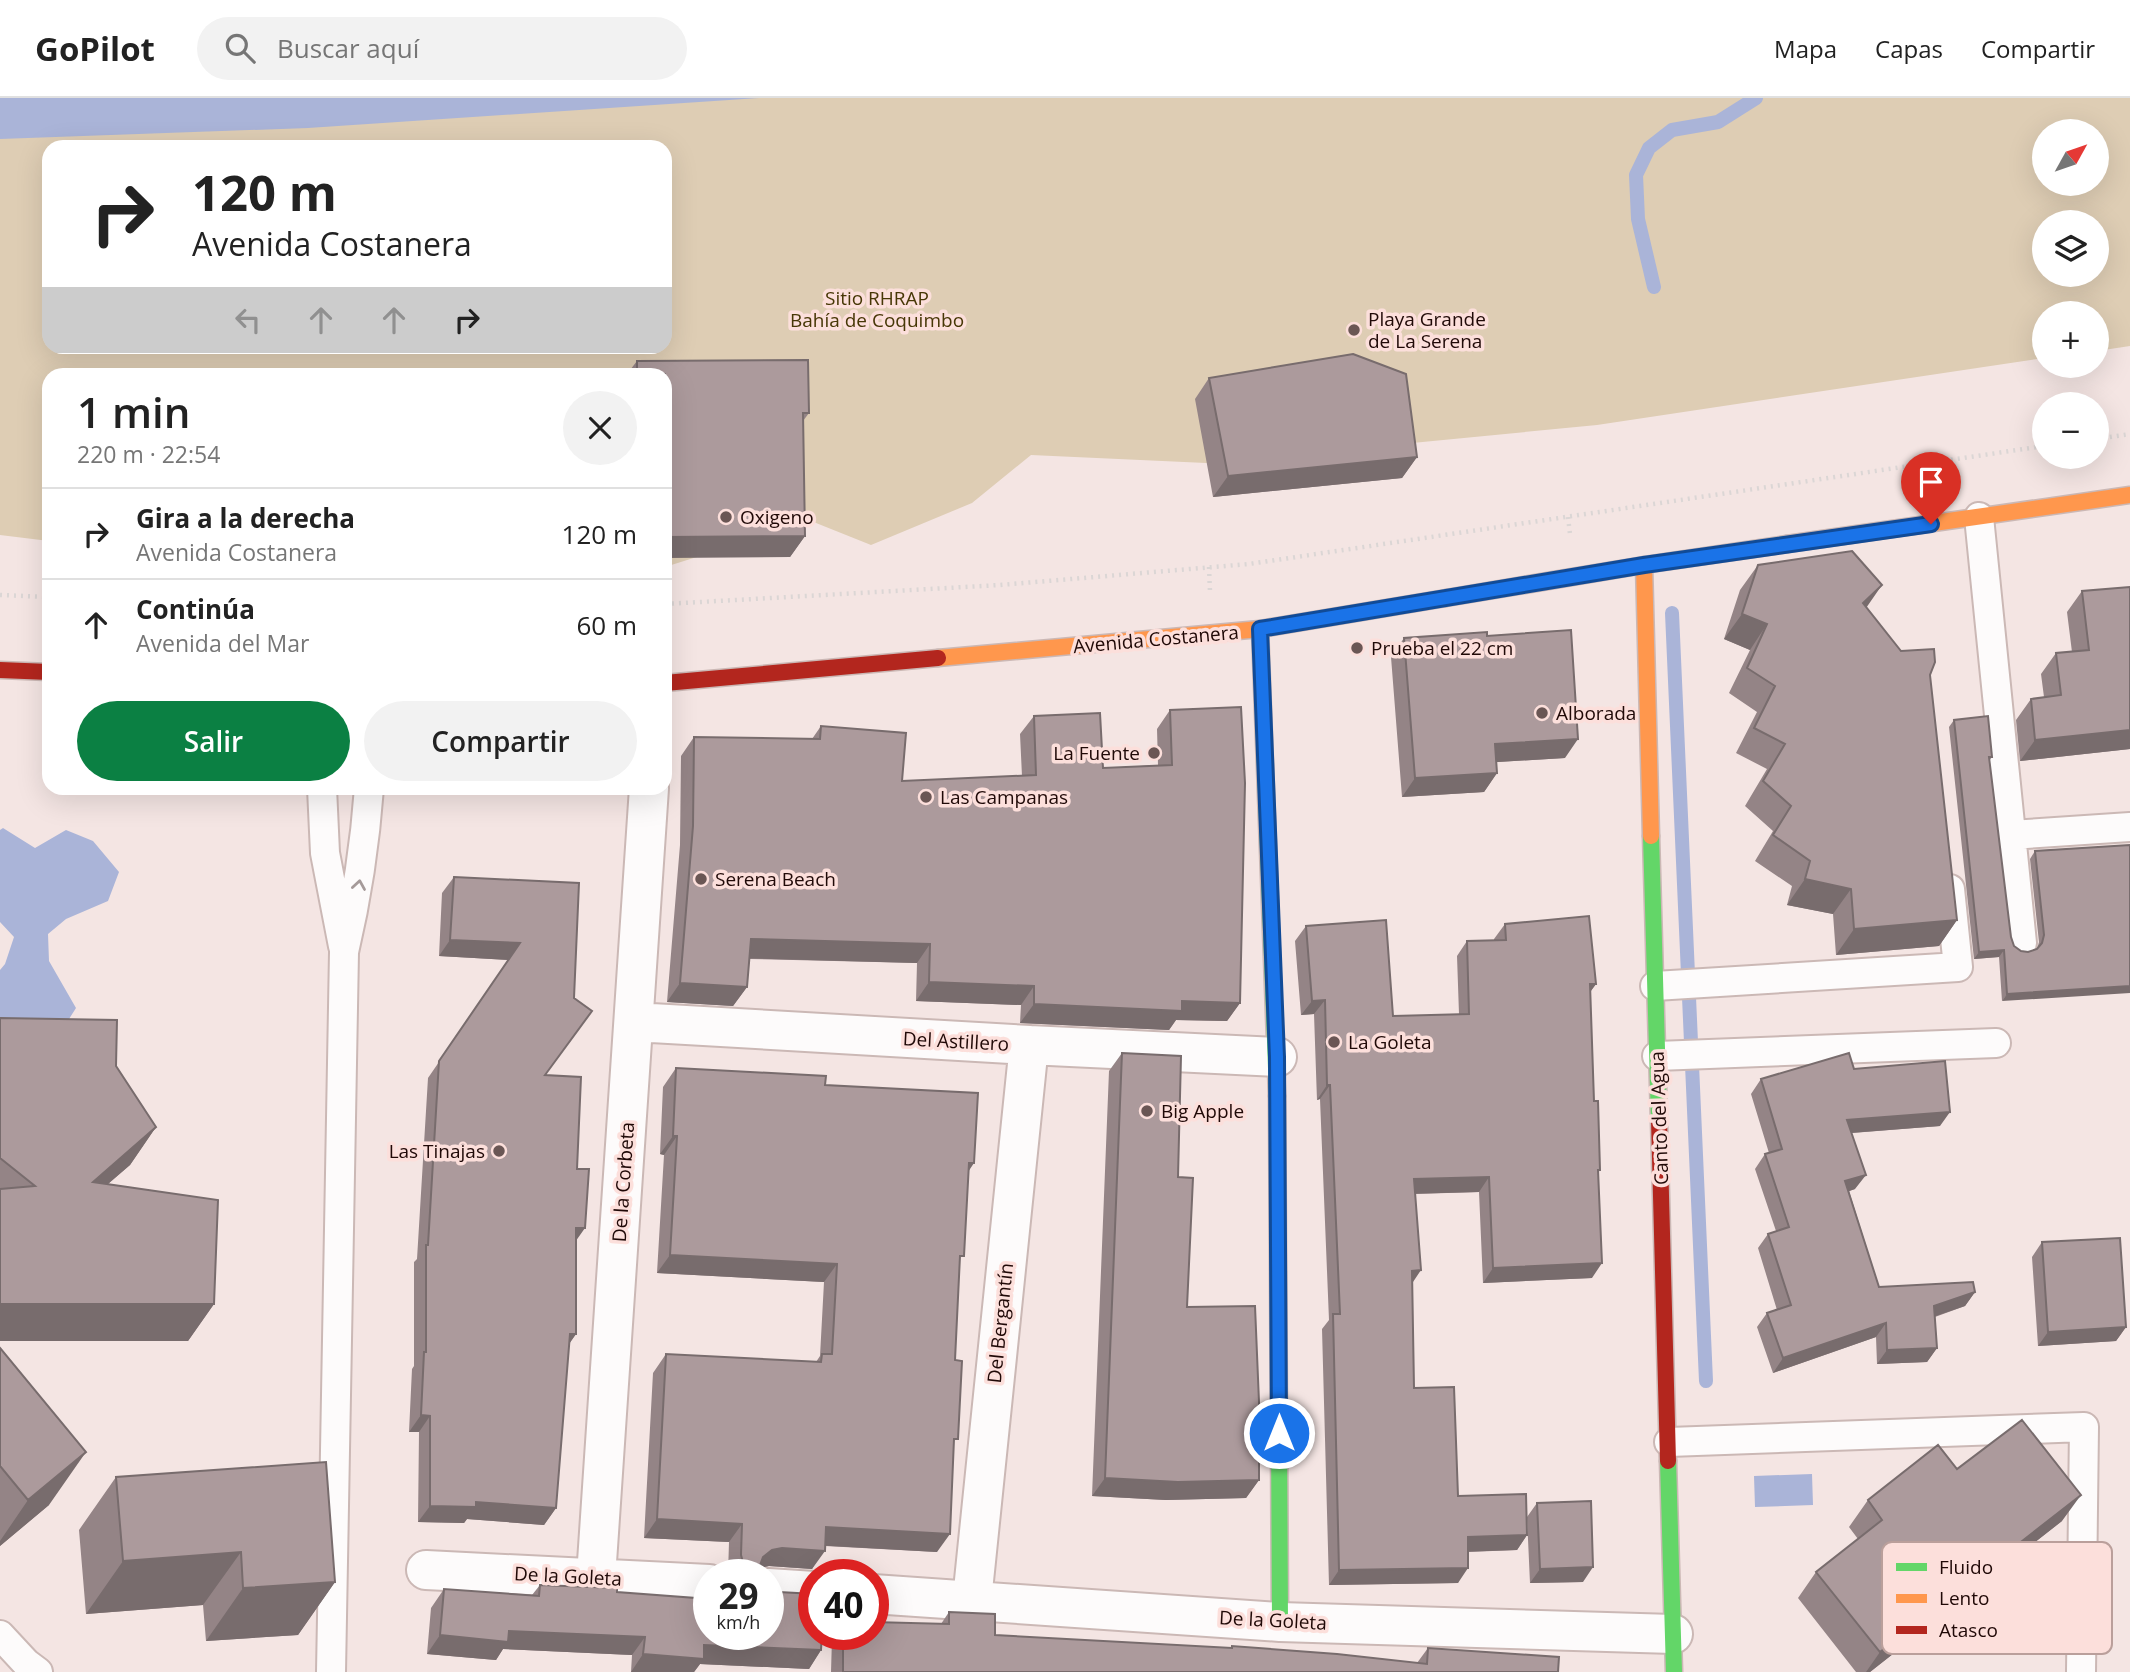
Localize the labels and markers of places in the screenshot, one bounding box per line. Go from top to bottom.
place label: Playa Grande de La Serena [1368,306,1486,354]
marker: Playa Grande de La Serena [1346,322,1362,338]
pin [1901,452,1961,524]
place label: Oxigeno [740,504,814,530]
marker: Oxigeno [718,509,734,525]
place label: Prueba el 22 cm [1371,635,1513,661]
marker: Prueba el 22 cm [1349,640,1365,656]
place label: Alborada [1556,700,1636,726]
marker: Alborada [1534,705,1550,721]
place label: La Fuente [1053,740,1140,766]
marker: La Fuente [1146,745,1162,761]
place label: Las Campanas [940,784,1068,810]
marker: Las Campanas [918,789,934,805]
place label: Serena Beach [715,866,836,892]
marker: Serena Beach [693,871,709,887]
place label: La Goleta [1348,1029,1431,1055]
marker: La Goleta [1326,1034,1342,1050]
place label: Big Apple [1161,1098,1244,1124]
marker: Big Apple [1139,1103,1155,1119]
place label: Las Tinajas [389,1138,485,1164]
marker: Las Tinajas [491,1143,507,1159]

